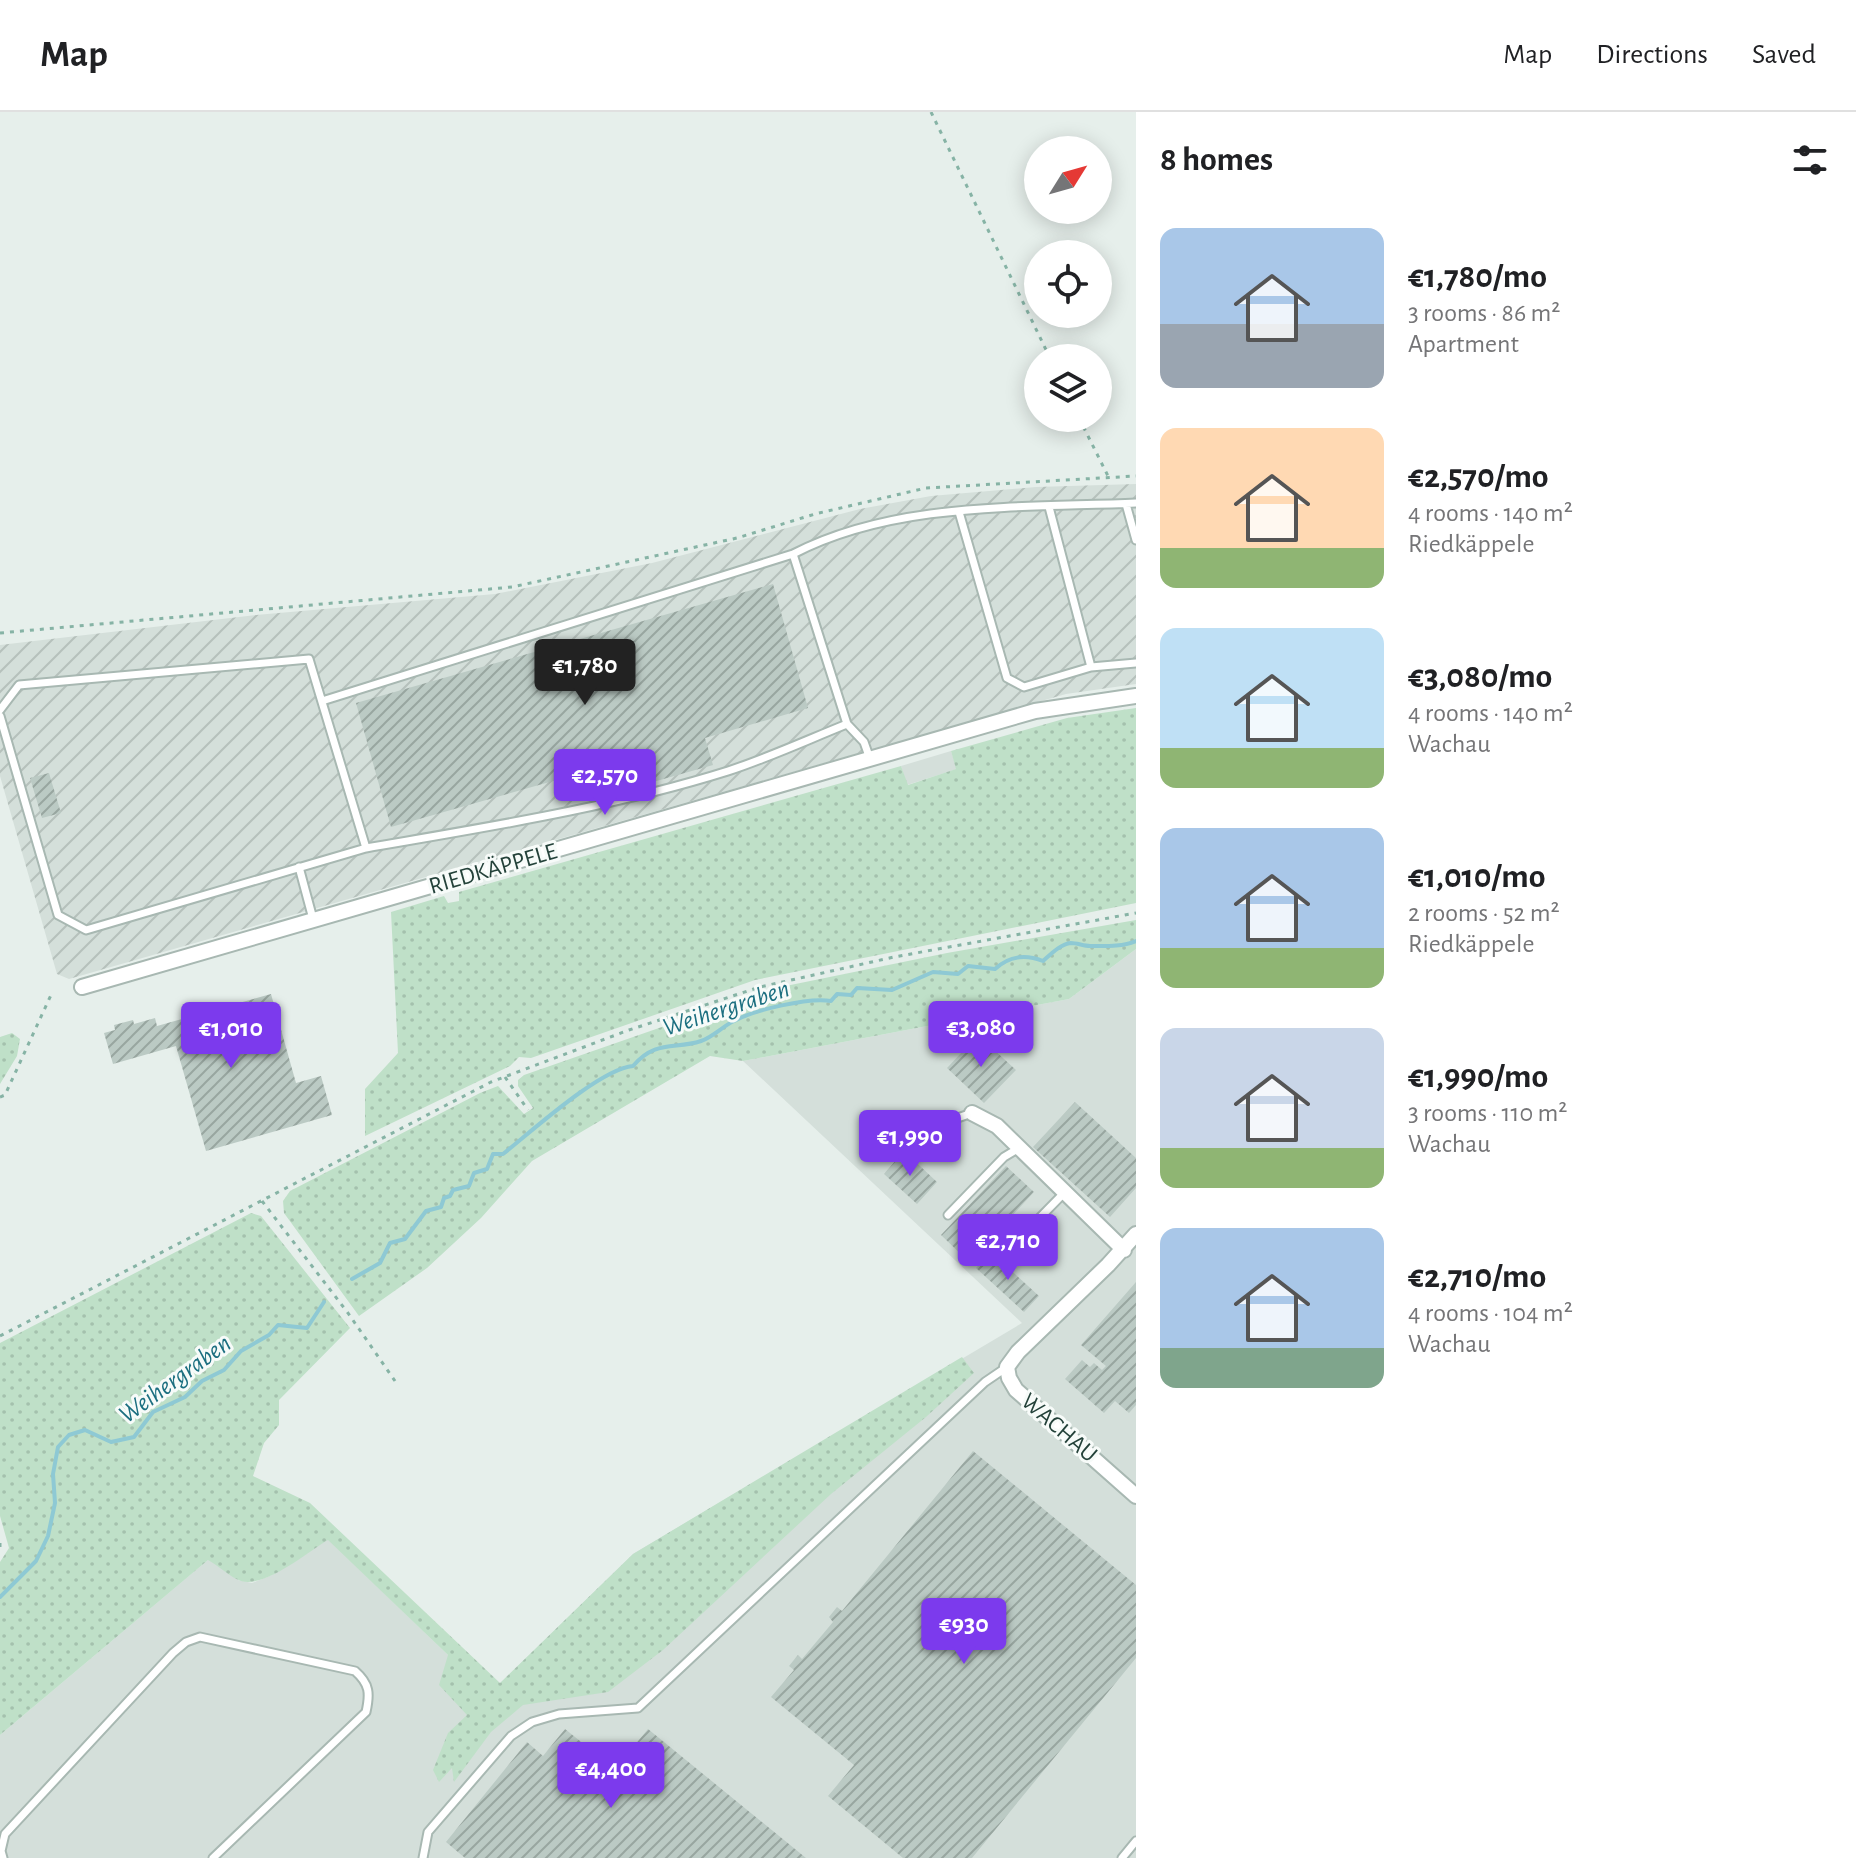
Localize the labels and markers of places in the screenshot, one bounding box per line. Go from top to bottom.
pin: €1,780 [520,639,650,707]
pin: €2,570 [540,749,670,817]
pin: €3,080 [916,1001,1046,1069]
pin: €1,010 [166,1002,296,1070]
pin: €1,990 [845,1110,975,1178]
pin: €2,710 [943,1214,1073,1282]
pin: €930 [917,1598,1011,1666]
pin: €4,400 [546,1742,676,1810]

